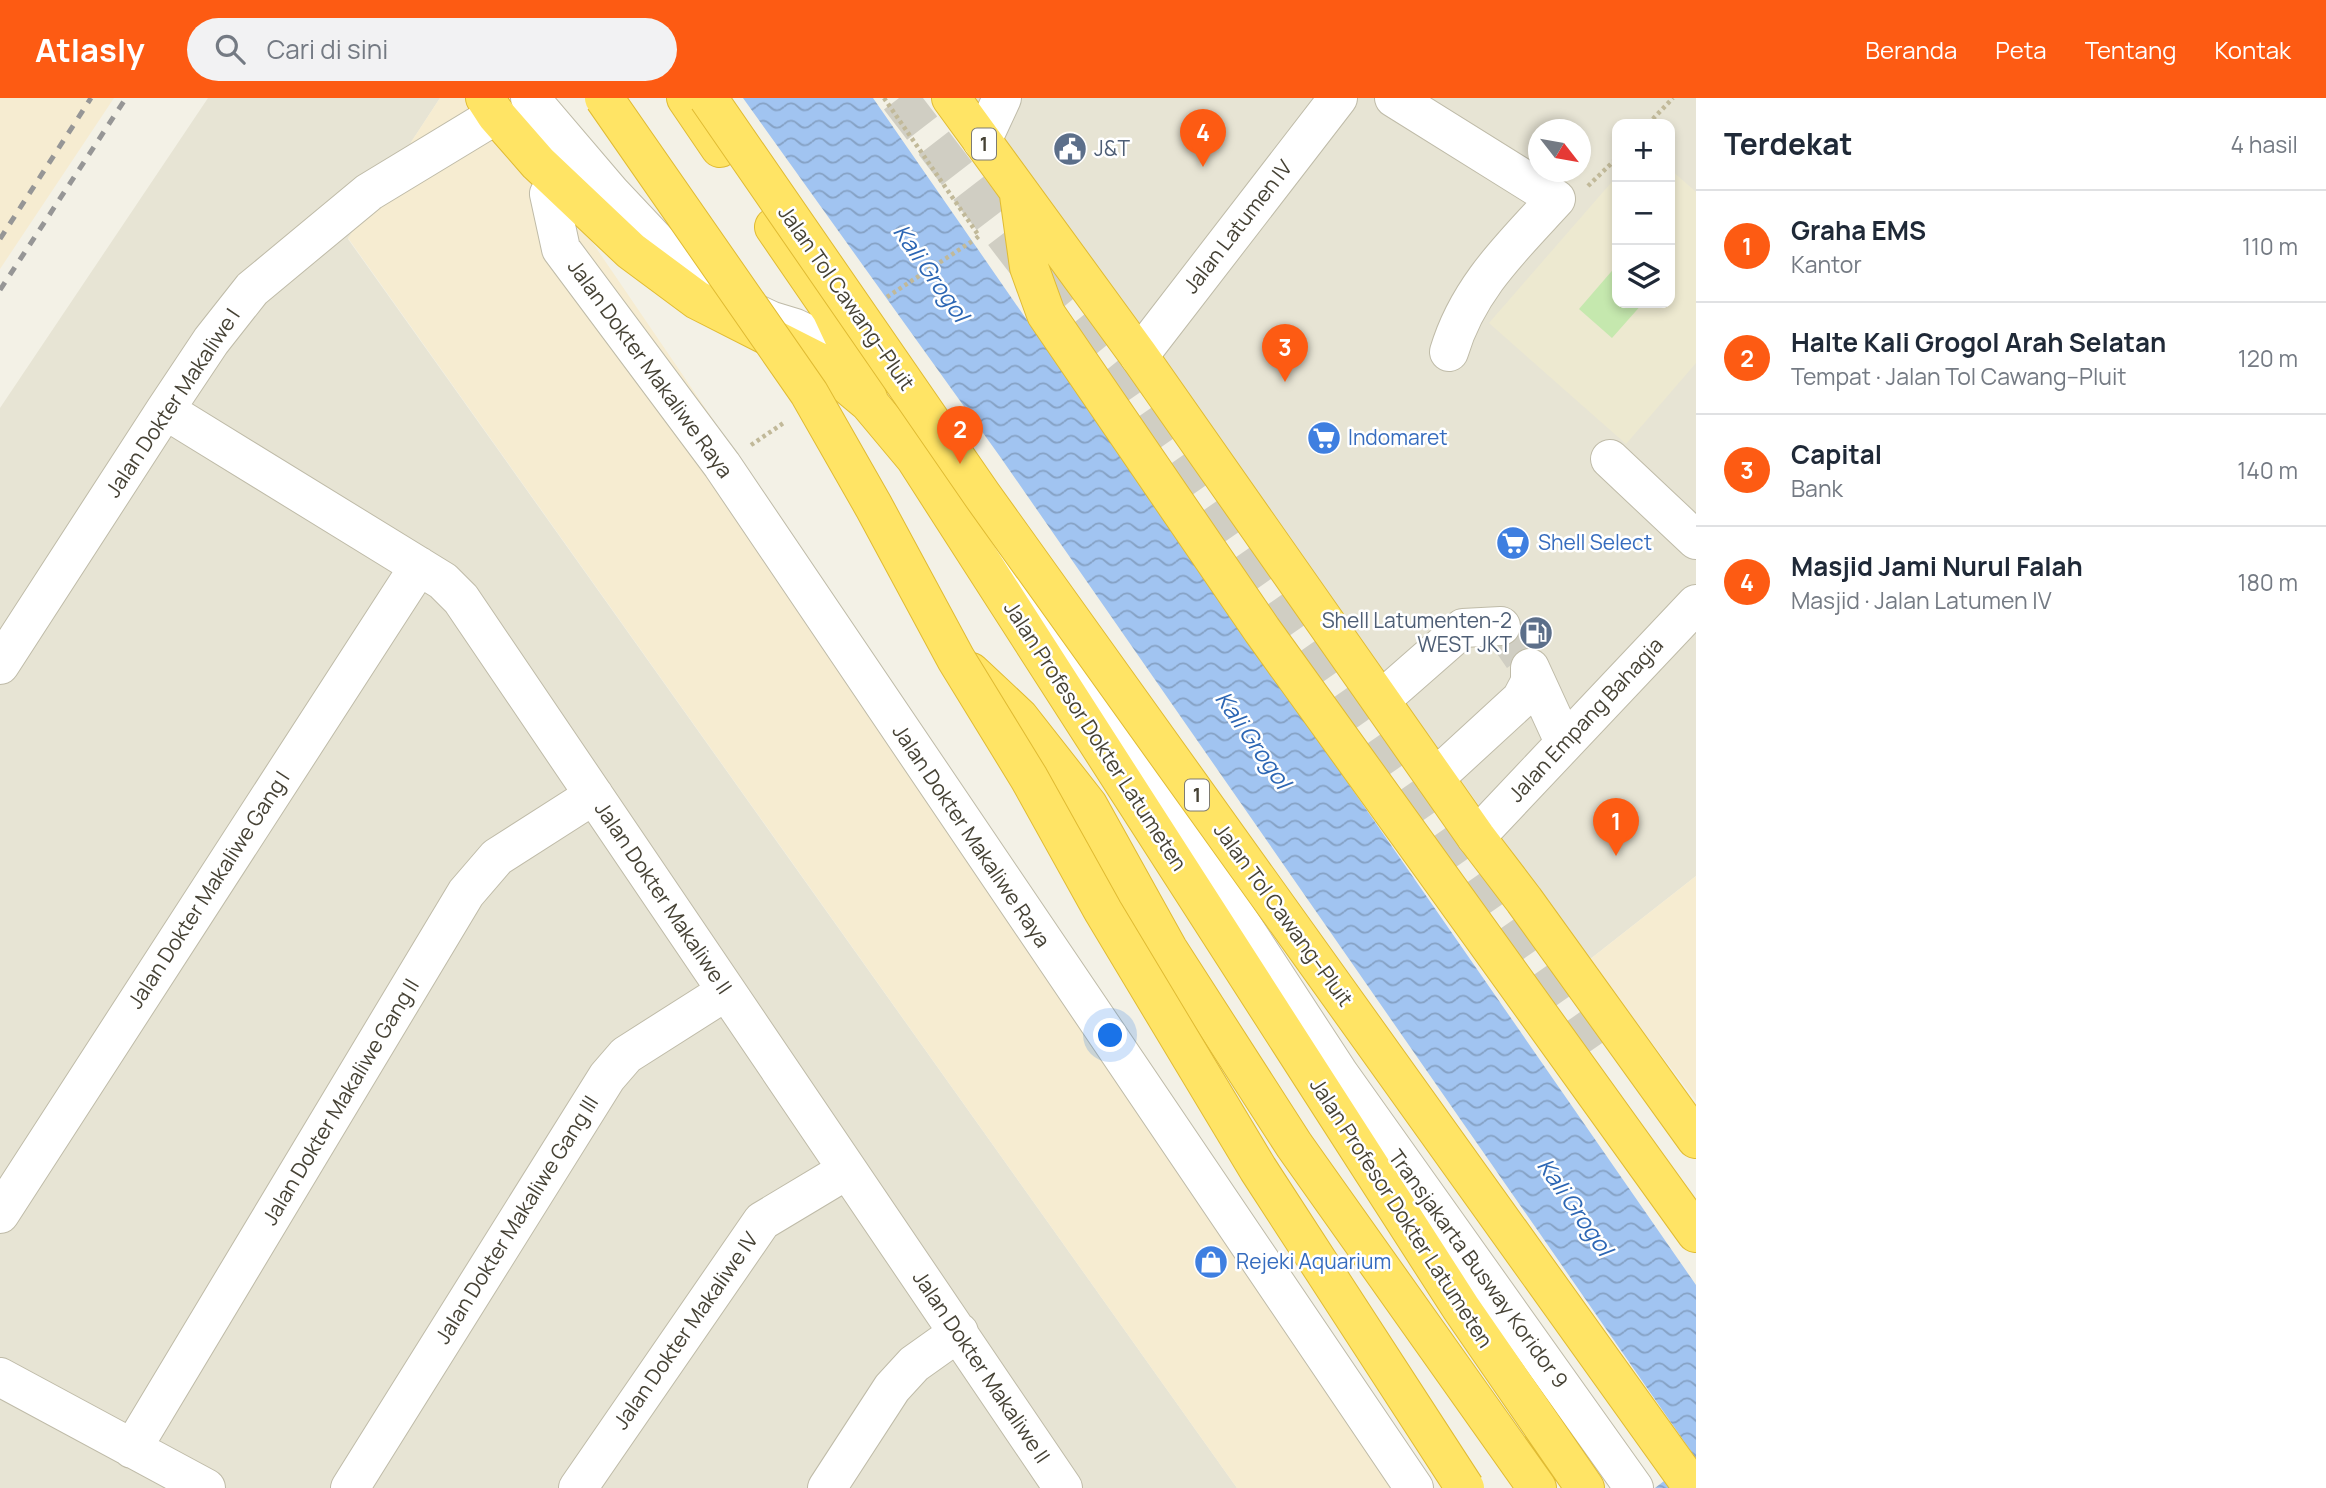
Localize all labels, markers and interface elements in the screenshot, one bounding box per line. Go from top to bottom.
search box [187,18,677,81]
text: Atlasly [35,27,145,72]
icon: search [211,30,249,68]
text: Cari di sini [267,31,388,67]
text: Beranda [1865,33,1957,66]
text: Peta [1995,33,2047,66]
text: Tentang [2085,33,2176,66]
text: Kontak [2214,33,2291,66]
pin: 4 [1180,109,1226,167]
north arrow [1528,119,1591,182]
map controls [1612,119,1675,308]
button: + [1612,119,1675,182]
text: Terdekat [1724,123,1853,164]
road number: 1 [972,128,996,159]
text: 4 hasil [2231,128,2298,160]
public building icon: J&T [1051,130,1089,168]
place label: J&T [1094,134,1130,162]
street label: Jalan Latumen IV [1176,154,1298,299]
button: − [1612,182,1675,245]
street label: Jalan Tol Cawang–Pluit [772,199,921,396]
text: Graha EMS [1791,212,1926,248]
water label: Kali Grogol [887,217,979,330]
text: 1 [1742,230,1752,262]
text: 110 m [2242,230,2298,262]
button: layers [1612,245,1675,308]
text: Kantor [1791,248,1862,280]
street label: Jalan Dokter Makaliwe Raya [562,254,740,483]
street label: Jalan Dokter Makaliwe I [99,303,246,502]
pin: 3 [1262,324,1308,382]
text: Halte Kali Grogol Arah Selatan [1791,324,2166,360]
text: 2 [1740,342,1754,374]
text: 120 m [2238,342,2298,374]
text: Tempat · Jalan Tol Cawang–Pluit [1791,360,2127,392]
pin: 2 [937,406,983,464]
supermarket icon: Indomaret [1305,419,1343,457]
place label: Indomaret [1348,423,1448,451]
text: Capital [1791,436,1882,472]
text: 3 [1740,454,1754,486]
text: 140 m [2237,454,2298,486]
text: Bank [1791,472,1843,504]
supermarket icon: Shell Select [1494,524,1532,562]
place label: Shell Select [1538,528,1652,556]
text: Masjid Jami Nurul Falah [1791,548,2083,584]
text: 4 [1740,566,1754,598]
text: 180 m [2238,566,2298,598]
text: Masjid · Jalan Latumen IV [1791,584,2052,616]
street label: Jalan Profesor Dokter Latumeten [998,595,1194,876]
place label: Shell Latumenten-2 WEST JKT [1322,606,1512,658]
fuel station icon: Shell Latumenten-2 WEST JKT [1517,614,1555,652]
street label: Jalan Empang Bahagia [1502,631,1669,808]
water label: Kali Grogol [1209,684,1301,797]
street label: Jalan Dokter Makaliwe Raya [887,718,1057,953]
street label: Jalan Dokter Makaliwe Gang I [121,765,295,1013]
road number: 1 [1185,780,1209,810]
street label: Jalan Dokter Makaliwe II [589,796,739,999]
pin: 1 [1593,798,1639,856]
street label: Jalan Tol Cawang–Pluit [1208,817,1360,1012]
street label: Jalan Dokter Makaliwe Gang II [255,973,425,1230]
your location [1093,1018,1127,1052]
street label: Jalan Profesor Dokter Latumeten [1304,1072,1500,1353]
street label: Jalan Dokter Makaliwe Gang III [428,1090,604,1349]
street label: Transjakarta Busway Koridor 9 [1383,1143,1575,1393]
water label: Kali Grogol [1531,1151,1623,1264]
street label: Jalan Dokter Makaliwe IV [606,1226,764,1435]
shop icon: Rejeki Aquarium [1192,1243,1230,1281]
place label: Rejeki Aquarium [1236,1247,1391,1275]
street label: Jalan Dokter Makaliwe II [907,1265,1057,1468]

